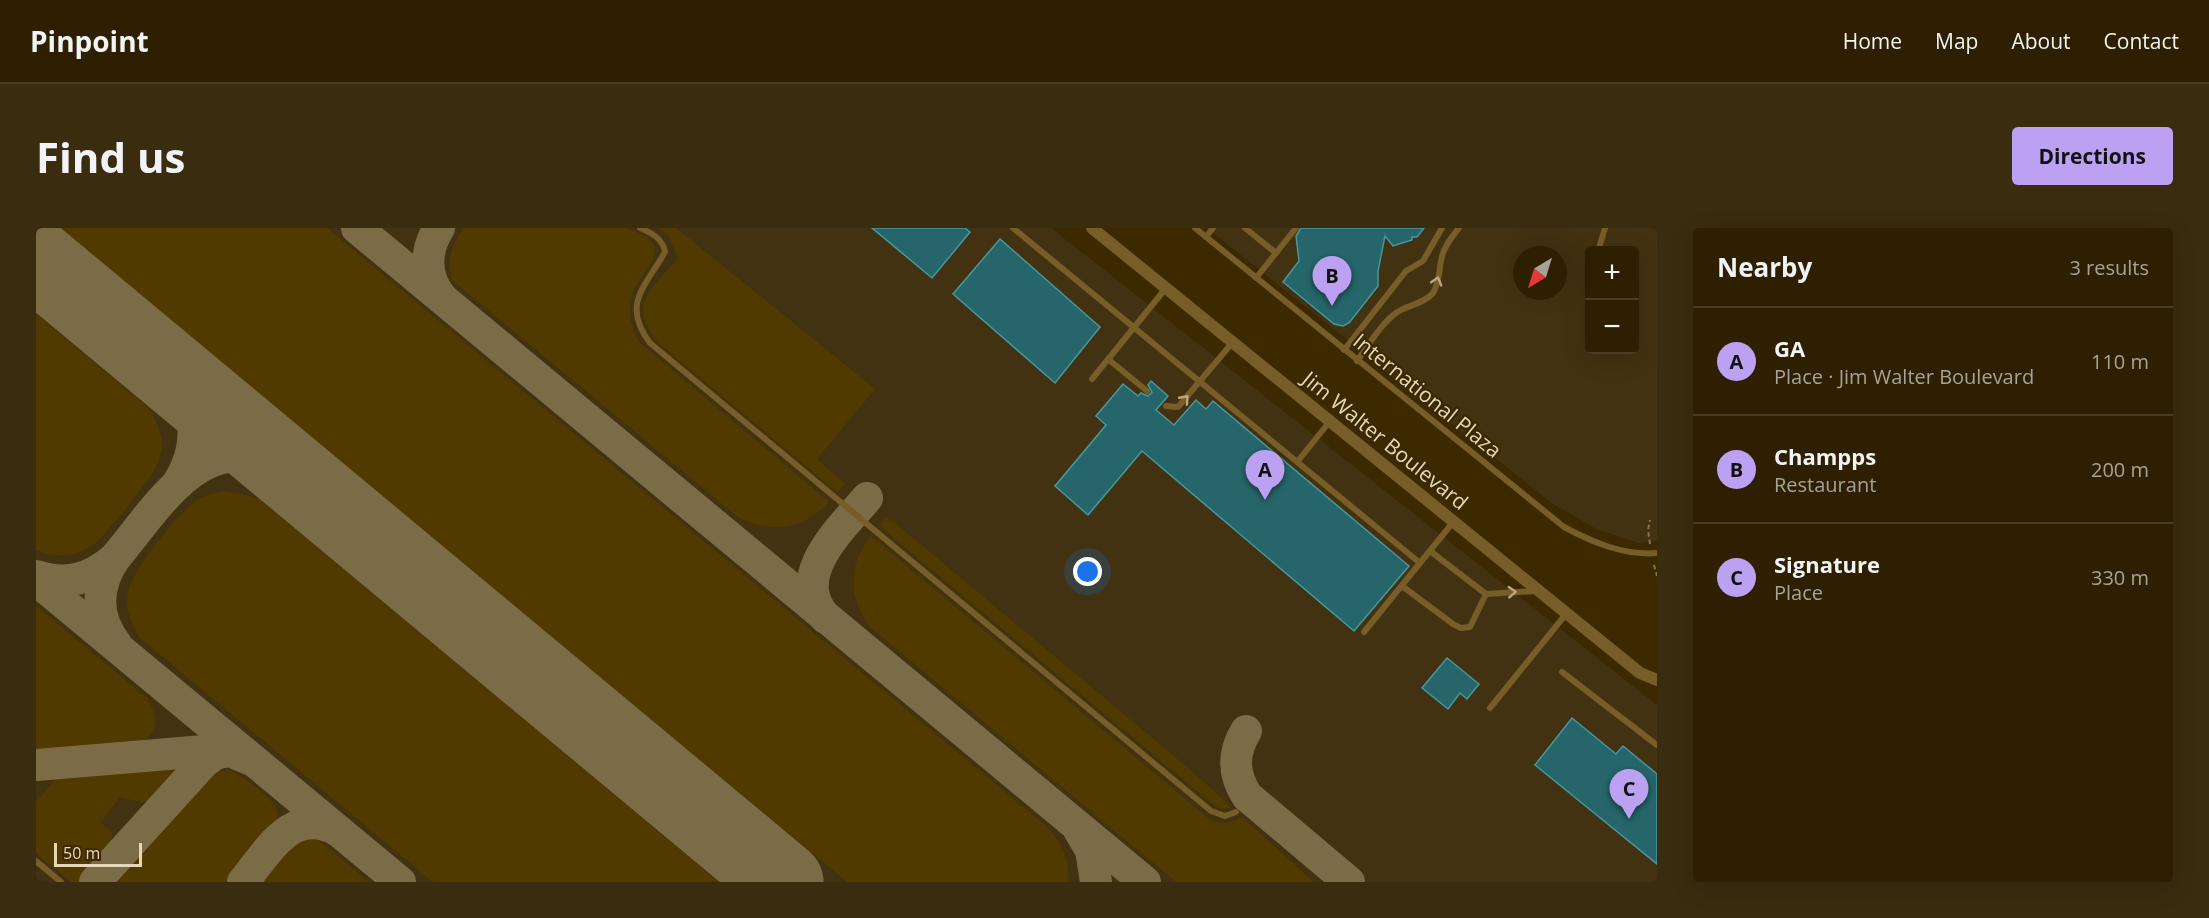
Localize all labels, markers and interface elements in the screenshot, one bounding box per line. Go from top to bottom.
text: Pinpoint [30,22,149,60]
text: Home [1843,27,1902,55]
text: Map [1935,27,1978,55]
text: About [2011,27,2071,55]
text: Contact [2104,27,2179,55]
button: Directions [2012,127,2173,185]
text: Find us [36,128,185,185]
north arrow [1513,246,1567,300]
map controls [1585,246,1639,354]
button: + [1585,246,1639,300]
text: Nearby [1717,249,1812,285]
text: 3 results [2069,254,2149,281]
pin: B [1312,256,1352,306]
one-way arrow [1430,276,1442,287]
button: − [1585,300,1639,354]
street label: International Plaza [1348,327,1508,464]
text: GA [1774,333,1805,363]
text: A [1730,348,1743,375]
text: 110 m [2091,348,2149,375]
street label: Jim Walter Boulevard [1295,363,1474,516]
text: Place · Jim Walter Boulevard [1774,363,2034,390]
one-way arrow [1178,395,1189,405]
text: Champps [1774,441,1876,471]
pin: A [1246,450,1284,500]
text: B [1730,456,1743,483]
text: 200 m [2091,456,2149,483]
text: Restaurant [1774,471,1876,498]
text: Signature [1774,549,1880,579]
your location [1073,557,1102,586]
text: C [1730,564,1743,591]
text: 330 m [2091,564,2149,591]
text: Place [1774,579,1823,606]
one-way arrow [1507,586,1516,599]
pin: C [1610,770,1648,819]
scale bar [54,840,142,868]
text: 50 m [63,842,100,864]

